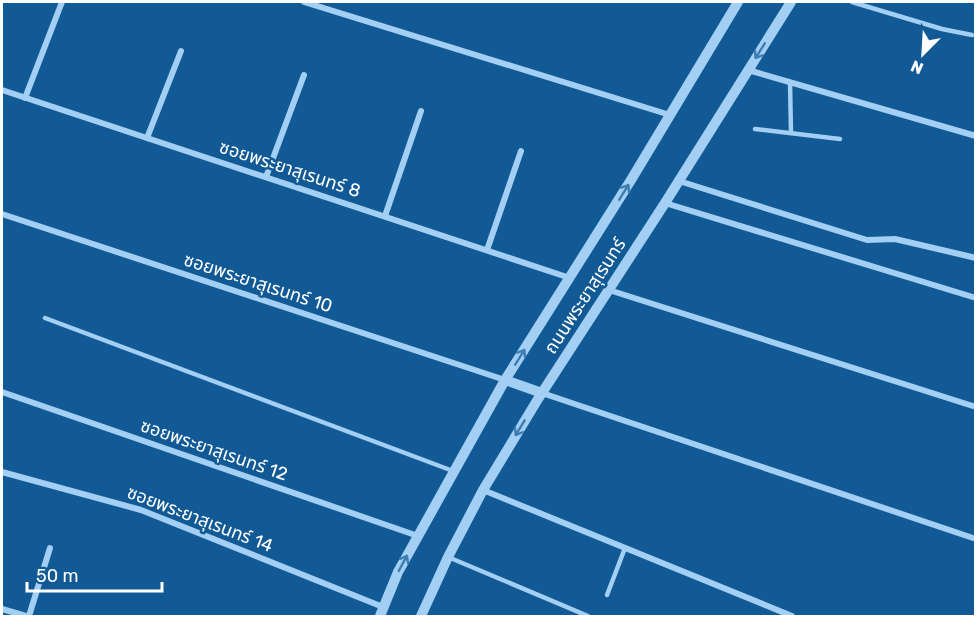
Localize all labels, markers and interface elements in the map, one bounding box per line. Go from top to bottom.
north arrow [893,24,953,84]
one-way arrow [753,42,765,59]
text: N [908,56,926,78]
street label: ซอยพระยาสุเรนทร์ 8 [217,136,363,202]
one-way arrow [617,183,630,200]
street label: ถนนพระยาสุเรนทร์ [539,233,631,358]
street label: ซอยพระยาสุเรนทร์ 10 [181,249,335,317]
one-way arrow [513,348,526,365]
street label: ซอยพระยาสุเรนทร์ 12 [138,415,290,485]
one-way arrow [514,419,526,436]
street label: ซอยพระยาสุเรนทร์ 14 [124,481,276,557]
scale bar [27,555,162,593]
one-way arrow [397,555,409,572]
text: 50 m [36,565,79,587]

